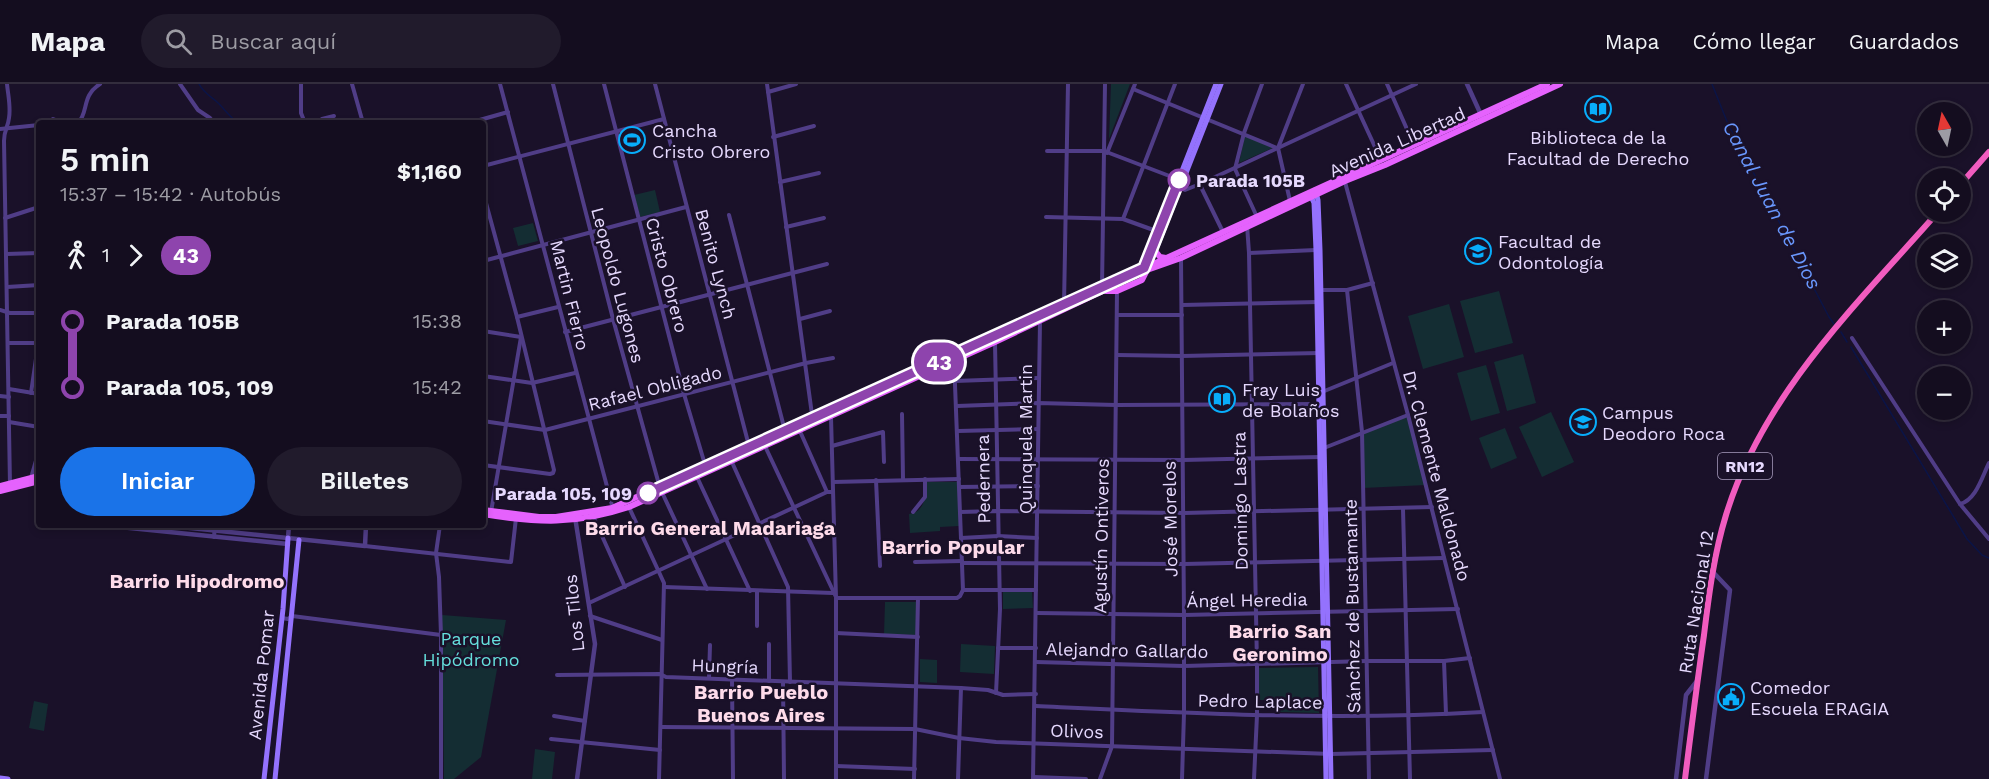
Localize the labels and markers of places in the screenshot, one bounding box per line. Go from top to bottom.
library icon: Biblioteca de la Facultad de Derecho [1583,94,1613,124]
place label: Cancha Cristo Obrero [652,120,770,162]
sports icon: Cancha Cristo Obrero [617,125,647,155]
place label: Biblioteca de la Facultad de Derecho [1507,127,1689,169]
marker: Parada 105B [1168,169,1190,191]
place label: Parada 105B [1196,170,1305,191]
place label: Facultad de Odontología [1498,231,1604,273]
school or university icon: Facultad de Odontología [1463,236,1493,266]
place label: Fray Luis de Bolaños [1242,379,1340,421]
library icon: Fray Luis de Bolaños [1207,384,1237,414]
place label: Campus Deodoro Roca [1602,402,1725,444]
school or university icon: Campus Deodoro Roca [1568,407,1598,437]
marker: Parada 105, 109 [637,482,659,504]
place label: Parada 105, 109 [495,483,632,504]
place label: Comedor Escuela ERAGIA [1750,677,1889,719]
public building icon: Comedor Escuela ERAGIA [1716,682,1746,712]

